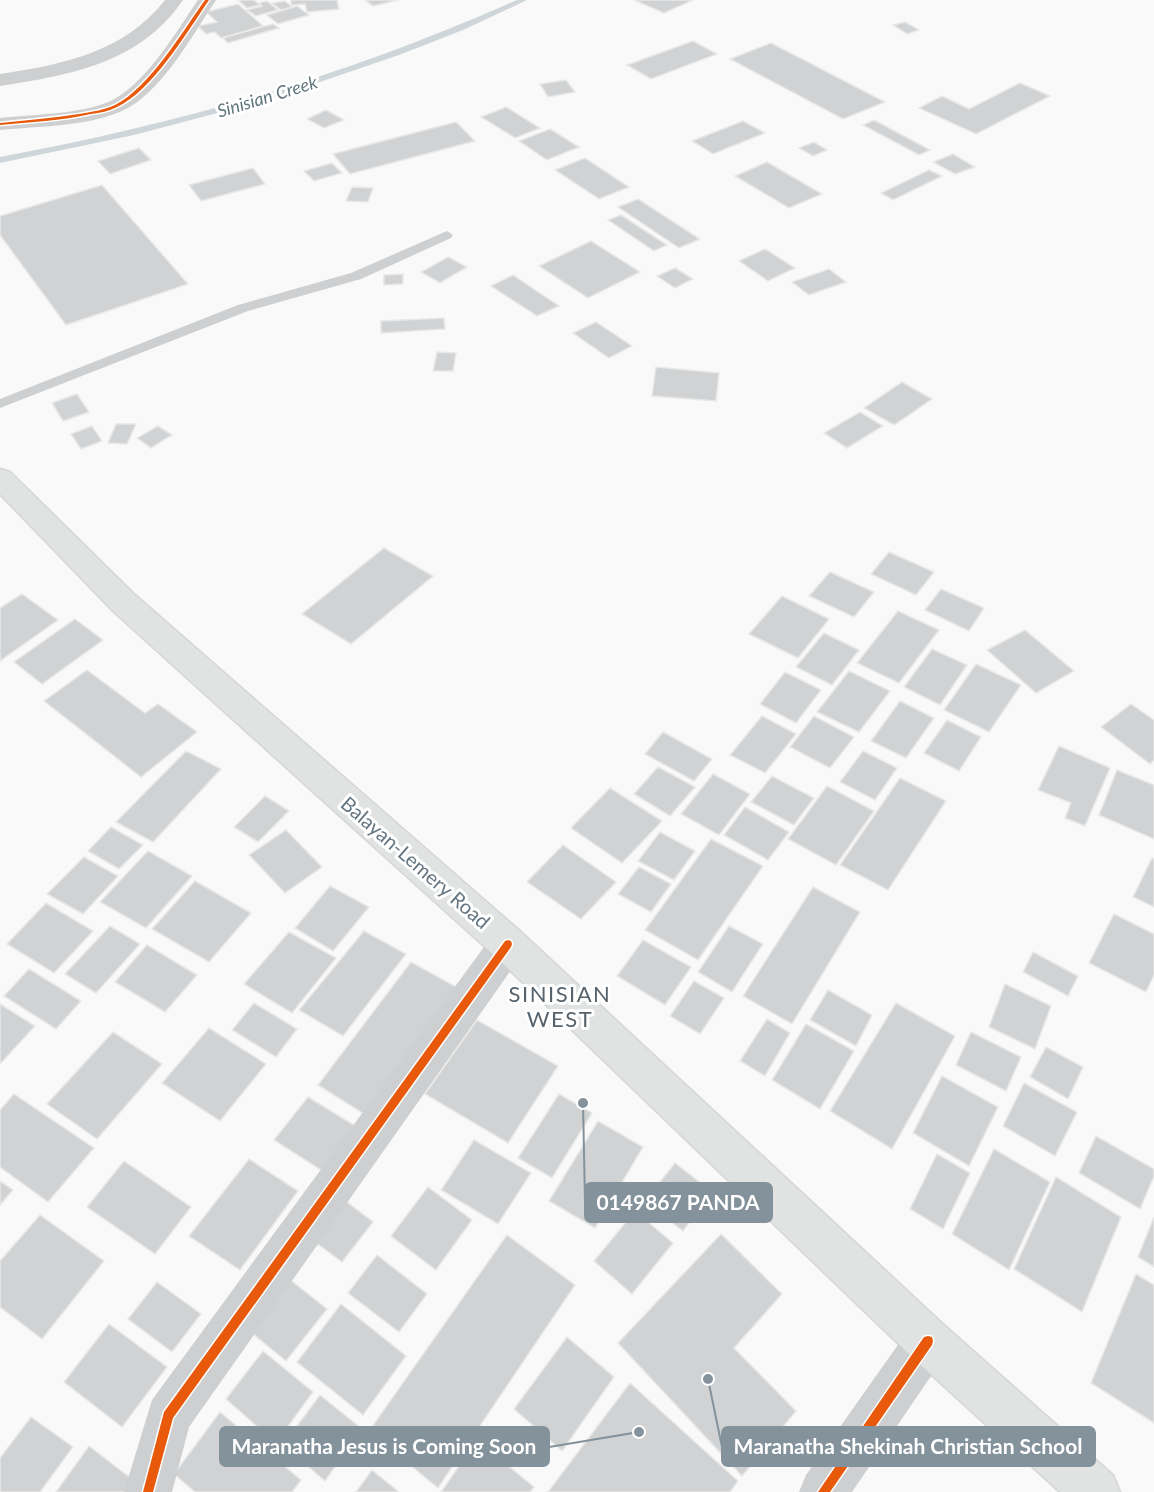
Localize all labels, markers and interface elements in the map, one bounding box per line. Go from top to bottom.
water label: Sinisian Creek [214,70,320,122]
street label: Balayan-Lemery Road [337,791,495,933]
district label: SINISIAN WEST [509,980,611,1032]
callout: 0149867 PANDA [585,1183,772,1222]
text: 0149867 PANDA [596,1189,760,1214]
callout: Maranatha Jesus is Coming Soon [220,1427,549,1466]
callout: Maranatha Shekinah Christian School [722,1427,1095,1466]
text: Maranatha Jesus is Coming Soon [232,1433,536,1458]
text: Maranatha Shekinah Christian School [734,1433,1082,1458]

